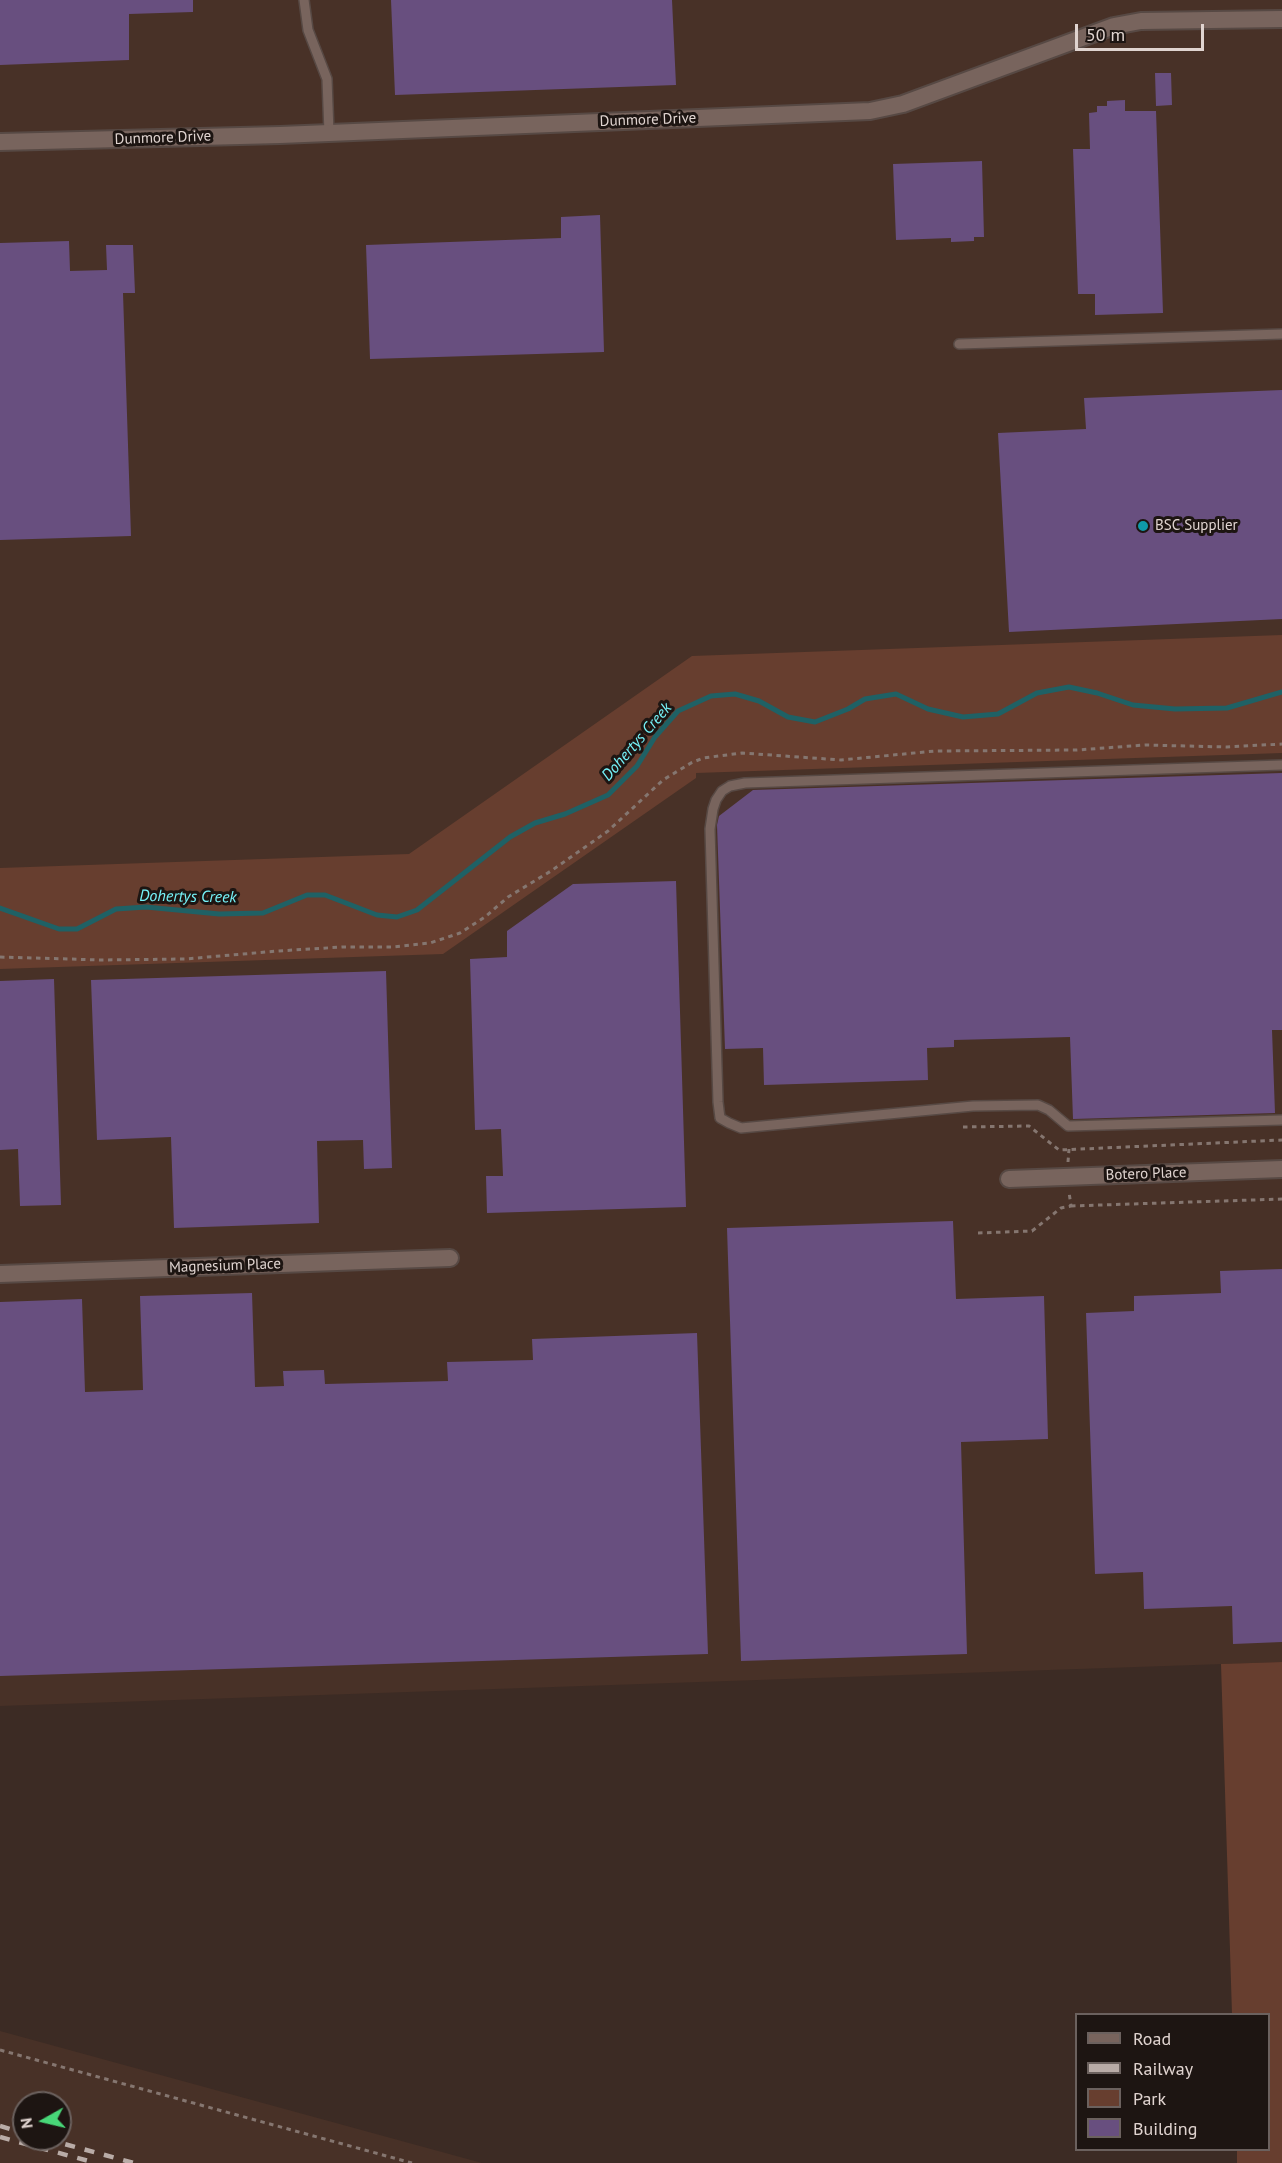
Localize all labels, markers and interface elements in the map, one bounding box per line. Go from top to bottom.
scale bar [1078,12,1207,50]
text: 50 m [1086,23,1125,46]
street label: Dunmore Drive [599,109,697,131]
street label: Dunmore Drive [114,127,212,149]
place label: BSC Supplier [1155,517,1238,535]
marker: BSC Supplier [1136,519,1150,533]
water label: Dohertys Creek [598,699,676,785]
water label: Dohertys Creek [139,887,237,907]
street label: Botero Place [1105,1164,1187,1184]
street label: Magnesium Place [169,1255,281,1277]
legend [1075,2013,1270,2151]
text: Road [1133,2027,1171,2050]
text: Railway [1133,2057,1193,2080]
text: Park [1133,2087,1166,2110]
north arrow [12,2091,72,2151]
text: N [16,2117,37,2130]
text: Building [1133,2117,1197,2140]

